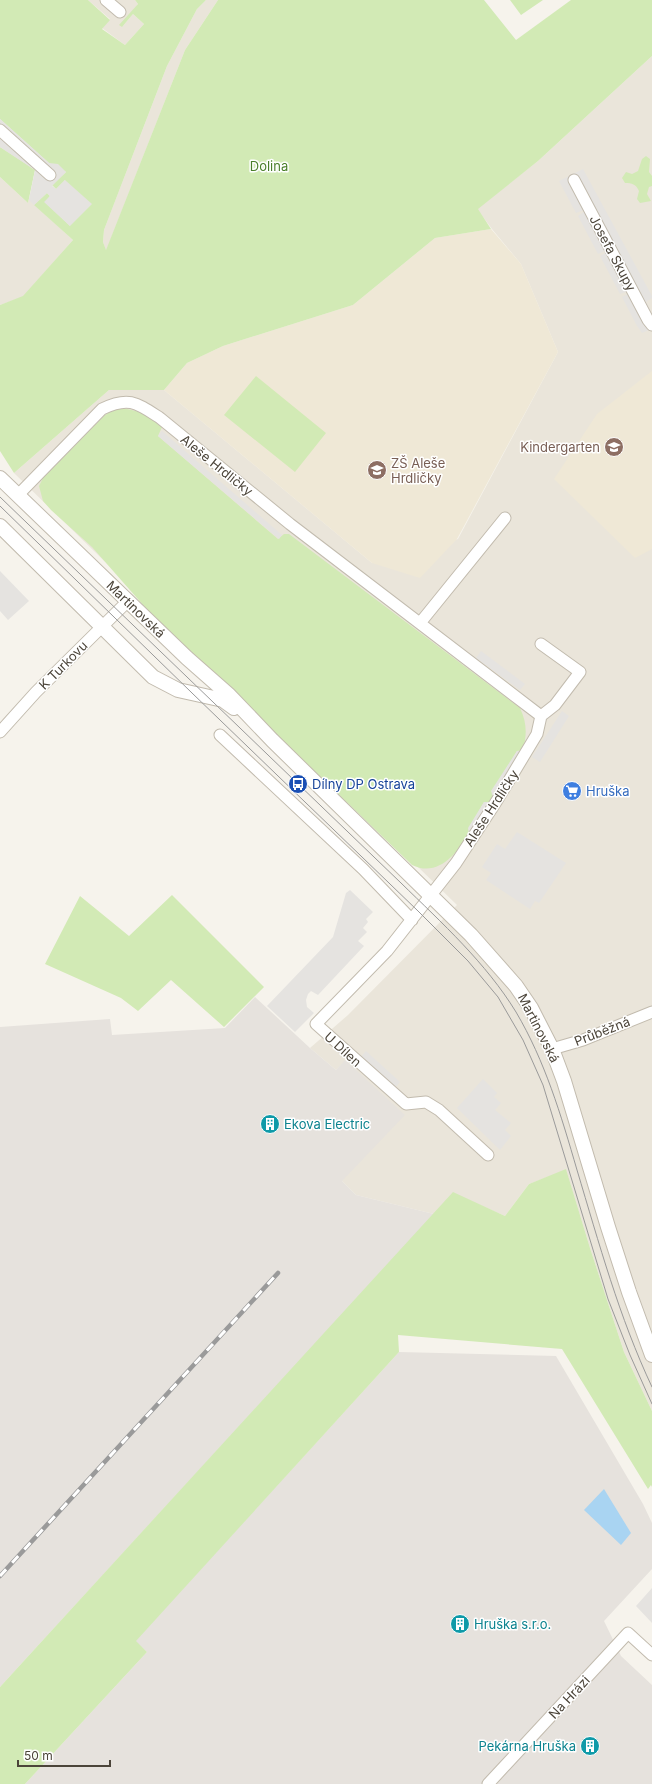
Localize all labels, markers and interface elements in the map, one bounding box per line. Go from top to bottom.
park label: Dolina [250,158,288,174]
street label: Josefa Skupy [586,212,640,294]
street label: Aleše Hrdličky [178,431,256,499]
school or university icon: Kindergarten [603,436,625,458]
place label: Kindergarten [520,439,600,455]
place label: ZŠ Aleše Hrdličky [391,455,445,486]
school or university icon: ZŠ Aleše Hrdličky [366,459,388,481]
street label: Martinovská [103,577,169,641]
street label: K Turkovu [35,637,91,693]
street label: Aleše Hrdličky [460,767,522,849]
bus stop icon: Dílny DP Ostrava [287,773,309,795]
place label: Dílny DP Ostrava [312,776,415,792]
supermarket icon: Hruška [561,780,583,802]
place label: Hruška [586,783,630,799]
street label: Martinovská [515,991,563,1065]
street label: Průběžná [572,1013,632,1049]
street label: U Dílen [321,1028,365,1070]
building icon: Ekova Electric [259,1113,281,1135]
place label: Ekova Electric [284,1116,370,1132]
building icon: Hruška s.r.o. [449,1613,471,1635]
place label: Hruška s.r.o. [474,1616,551,1632]
street label: Na Hrázi [545,1672,593,1722]
building icon: Pekárna Hruška [579,1735,601,1757]
place label: Pekárna Hruška [478,1738,576,1754]
scale bar [18,1742,110,1768]
text: 50 m [24,1748,53,1763]

